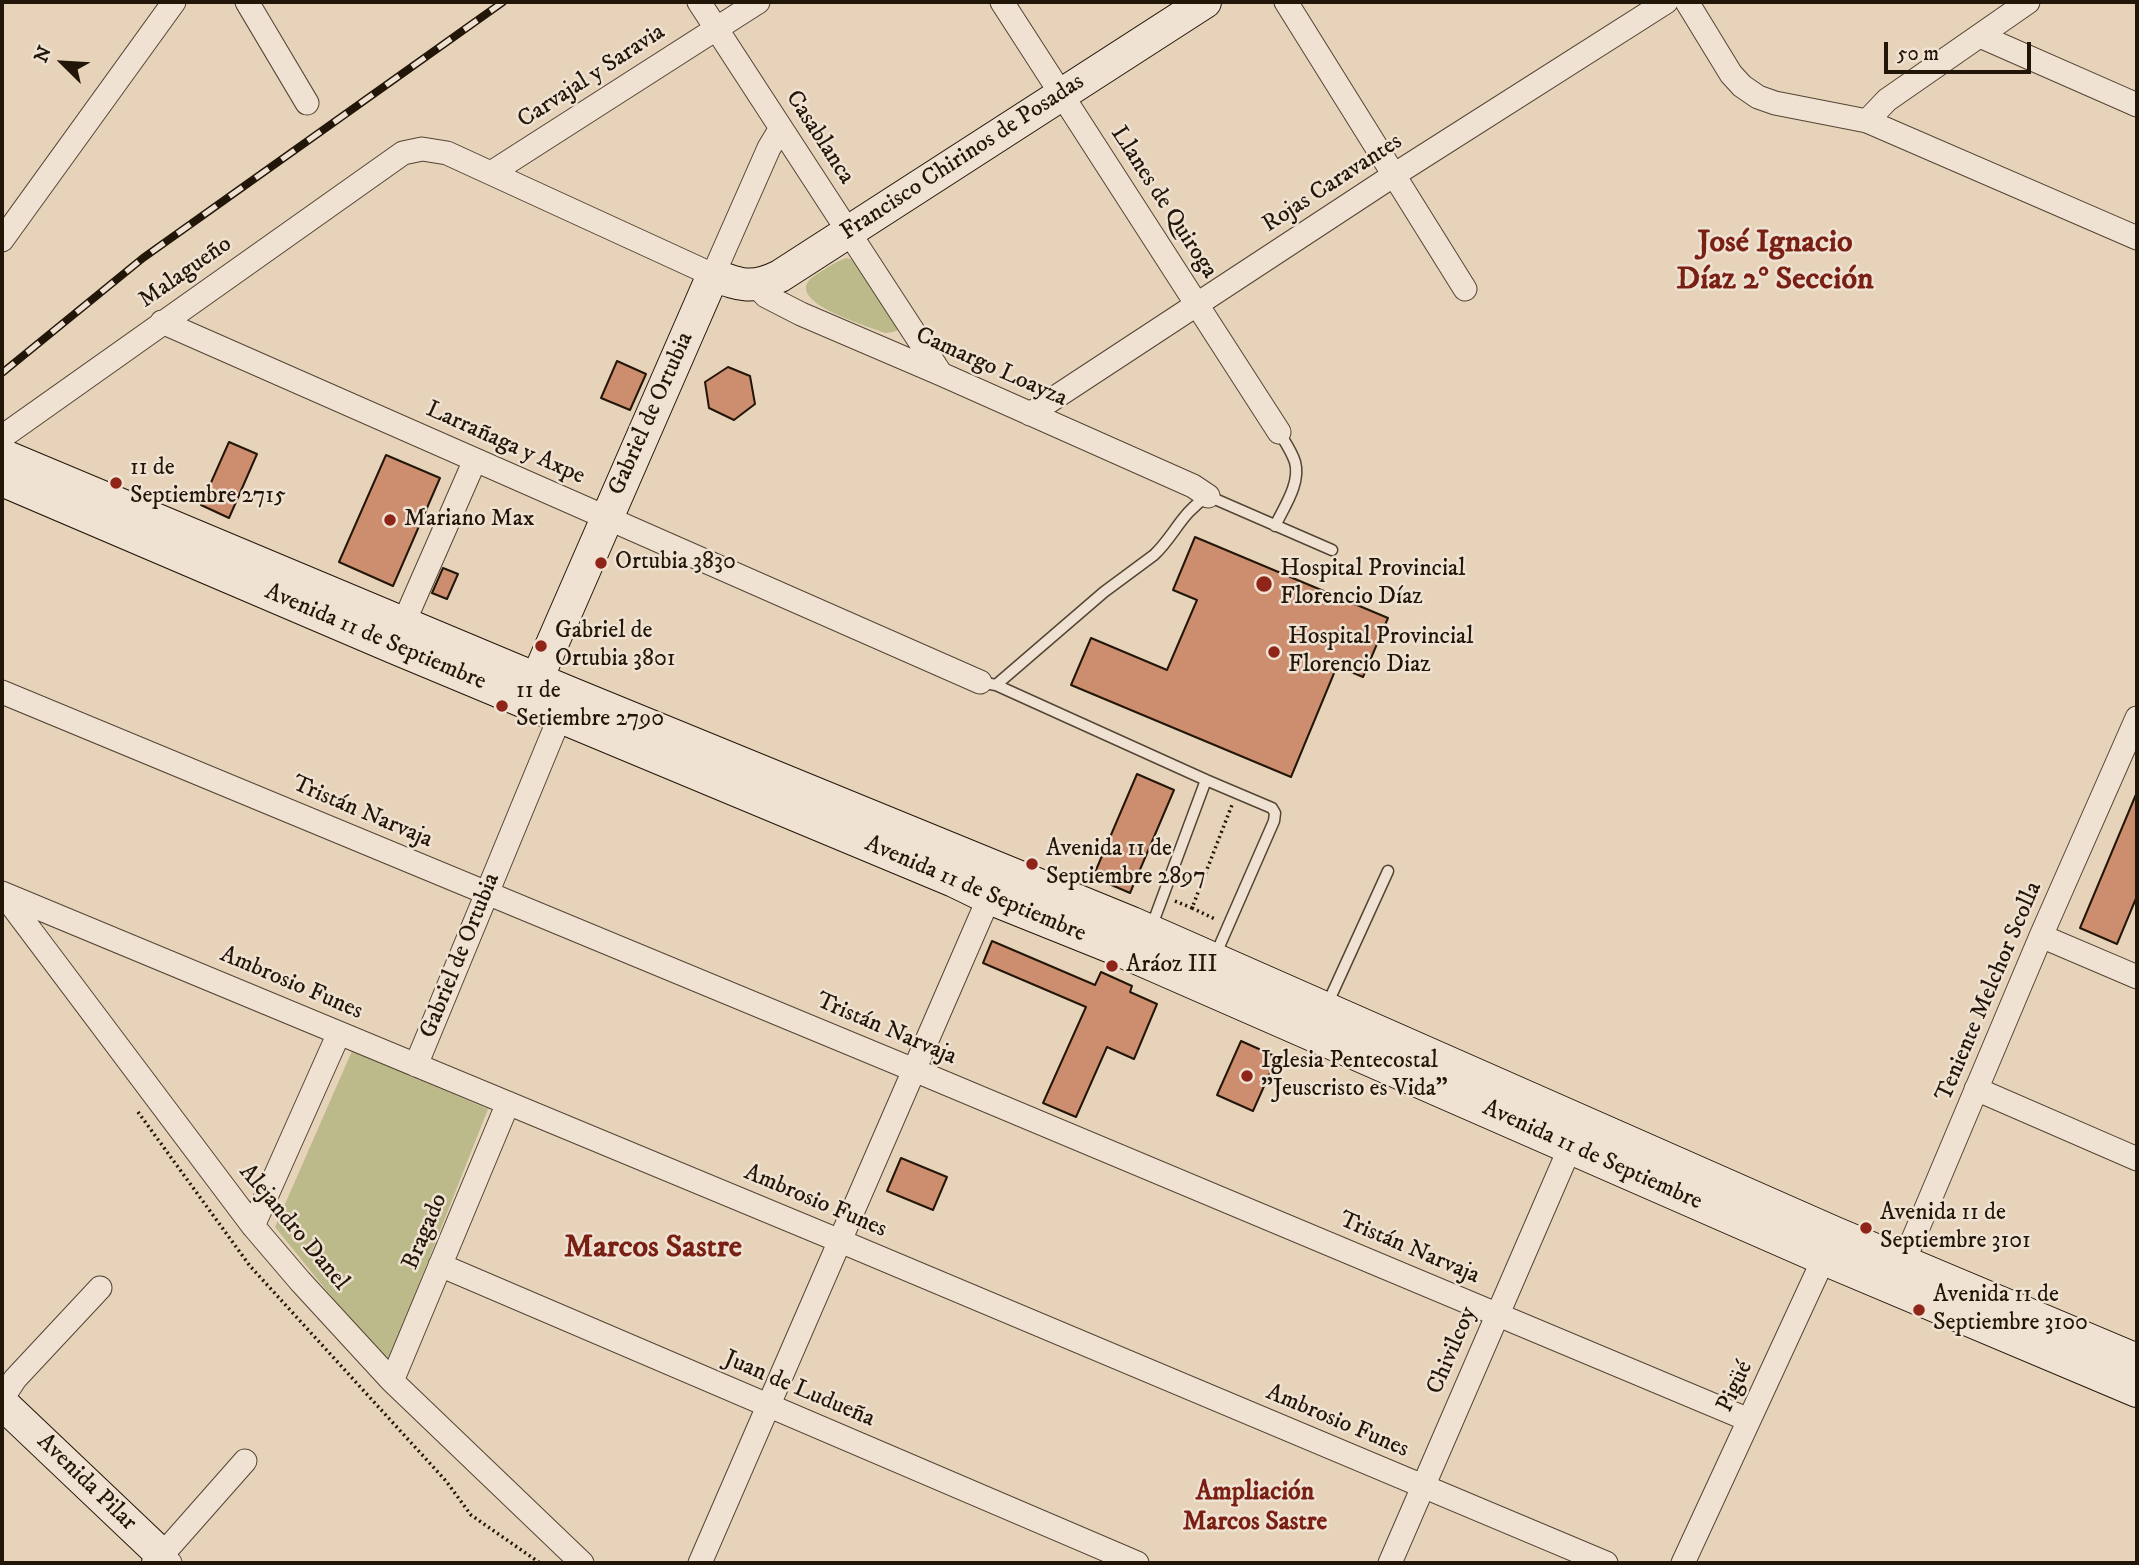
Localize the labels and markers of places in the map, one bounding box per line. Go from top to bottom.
place label: 11 de Septiembre 2715 [130,455,286,511]
marker: 11 de Septiembre 2715 [108,475,124,491]
place label: Mariano Max [404,506,535,534]
marker: Mariano Max [382,512,398,528]
place label: Ortubia 3830 [615,549,736,577]
marker: Ortubia 3830 [593,555,609,571]
place label: Hospital Provincial Florencio Díaz [1280,556,1466,612]
marker: Hospital Provincial Florencio Díaz [1254,574,1274,594]
place label: Gabriel de Ortubia 3801 [555,618,676,674]
place label: Hospital Provincial Florencio Diaz [1288,624,1474,680]
marker: Gabriel de Ortubia 3801 [533,638,549,654]
marker: Hospital Provincial Florencio Diaz [1266,644,1282,660]
place label: 11 de Setiembre 2790 [516,678,664,734]
marker: 11 de Setiembre 2790 [494,698,510,714]
place label: Avenida 11 de Septiembre 2897 [1046,836,1206,892]
marker: Avenida 11 de Septiembre 2897 [1024,856,1040,872]
place label: Aráoz III [1126,952,1217,980]
marker: Aráoz III [1104,958,1120,974]
place label: Iglesia Pentecostal "Jeuscristo es Vida" [1261,1048,1448,1104]
marker: Iglesia Pentecostal "Jeuscristo es Vida" [1239,1068,1255,1084]
place label: Avenida 11 de Septiembre 3101 [1880,1200,2031,1256]
marker: Avenida 11 de Septiembre 3101 [1858,1220,1874,1236]
place label: Avenida 11 de Septiembre 3100 [1933,1282,2088,1338]
marker: Avenida 11 de Septiembre 3100 [1911,1302,1927,1318]

